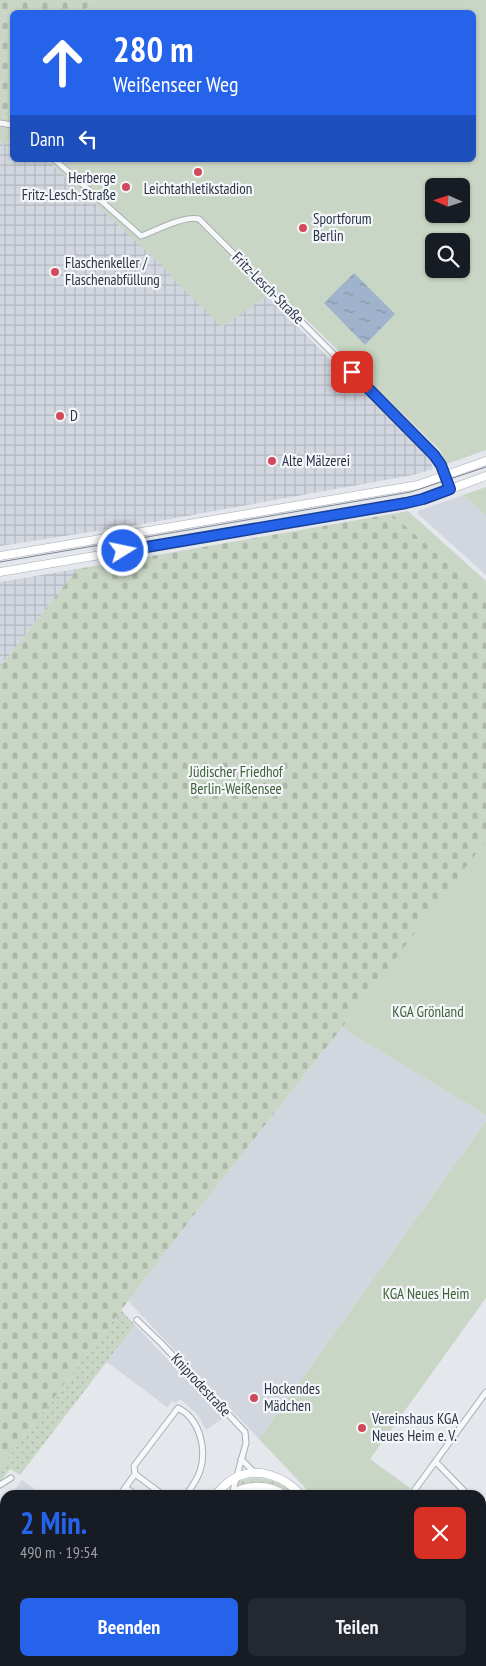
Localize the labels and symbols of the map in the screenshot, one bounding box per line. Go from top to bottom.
marker: Leichtathletikstadion [192,166,204,178]
place label: Herberge Fritz-Lesch-Straße [22,168,116,204]
north arrow [425,178,470,222]
place label: Leichtathletikstadion [144,179,252,198]
marker: Herberge Fritz-Lesch-Straße [120,181,132,193]
place label: Sportforum Berlin [313,209,372,245]
marker: Sportforum Berlin [297,222,309,234]
street label: Fritz-Lesch-Straße [228,248,308,328]
place label: Flaschenkeller / Flaschenabfüllung [65,253,160,289]
marker: Flaschenkeller / Flaschenabfüllung [49,266,61,278]
pin [331,351,373,393]
place label: D [70,406,78,425]
marker: D [54,410,66,422]
place label: Alte Mälzerei [282,451,350,470]
marker: Alte Mälzerei [266,455,278,467]
position arrow [96,524,148,576]
park label: Jüdischer Friedhof Berlin-Weißensee [188,762,284,798]
park label: KGA Grönland [392,1002,464,1021]
park label: KGA Neues Heim [383,1284,469,1303]
street label: Kniprodestraße [167,1349,235,1420]
place label: Hockendes Mädchen [264,1379,320,1415]
marker: Hockendes Mädchen [248,1392,260,1404]
place label: Vereinshaus KGA Neues Heim e. V. [371,1409,459,1445]
marker: Vereinshaus KGA Neues Heim e. V. [356,1422,368,1434]

